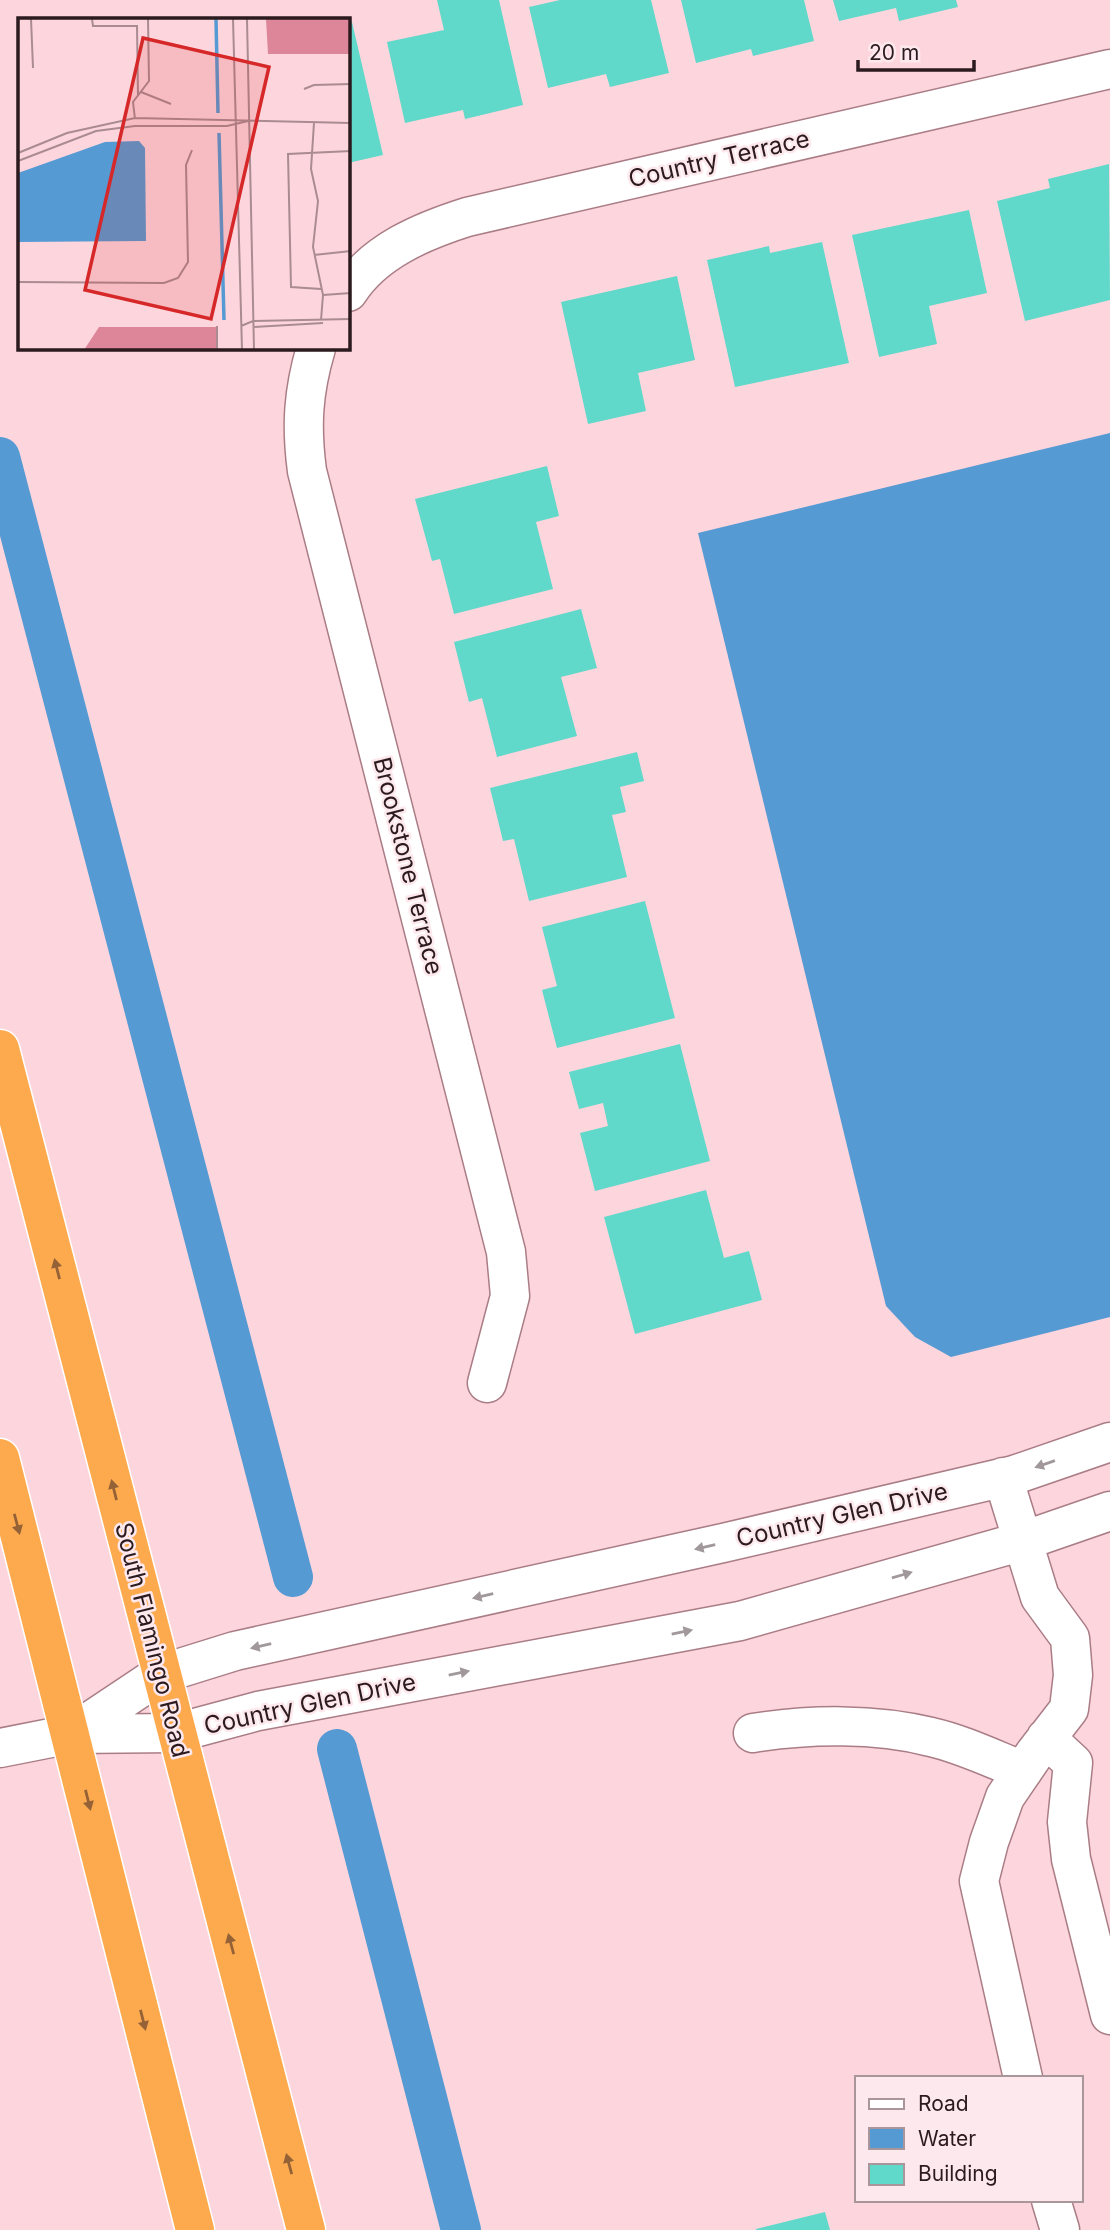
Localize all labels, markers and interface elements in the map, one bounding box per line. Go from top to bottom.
inset map [18,18,350,350]
scale bar [858,28,974,72]
text: 20 m [869,40,919,65]
street label: Country Terrace [625,124,812,193]
street label: Brookstone Terrace [367,754,450,978]
one-way arrow [51,1258,62,1280]
one-way arrow [1035,1459,1056,1470]
street label: Country Glen Drive [733,1476,950,1553]
one-way arrow [108,1478,119,1500]
one-way arrow [12,1513,23,1535]
street label: South Flamingo Road [109,1519,196,1760]
one-way arrow [694,1541,716,1552]
one-way arrow [892,1569,913,1579]
one-way arrow [472,1591,494,1602]
one-way arrow [671,1626,693,1637]
one-way arrow [250,1640,272,1651]
street label: Country Glen Drive [201,1667,419,1740]
one-way arrow [448,1668,470,1679]
one-way arrow [83,1789,94,1811]
one-way arrow [226,1933,236,1954]
one-way arrow [138,2010,149,2032]
legend [855,2076,1082,2202]
text: Road [918,2091,969,2116]
text: Water [918,2126,976,2151]
one-way arrow [283,2153,294,2175]
text: Building [918,2161,998,2186]

